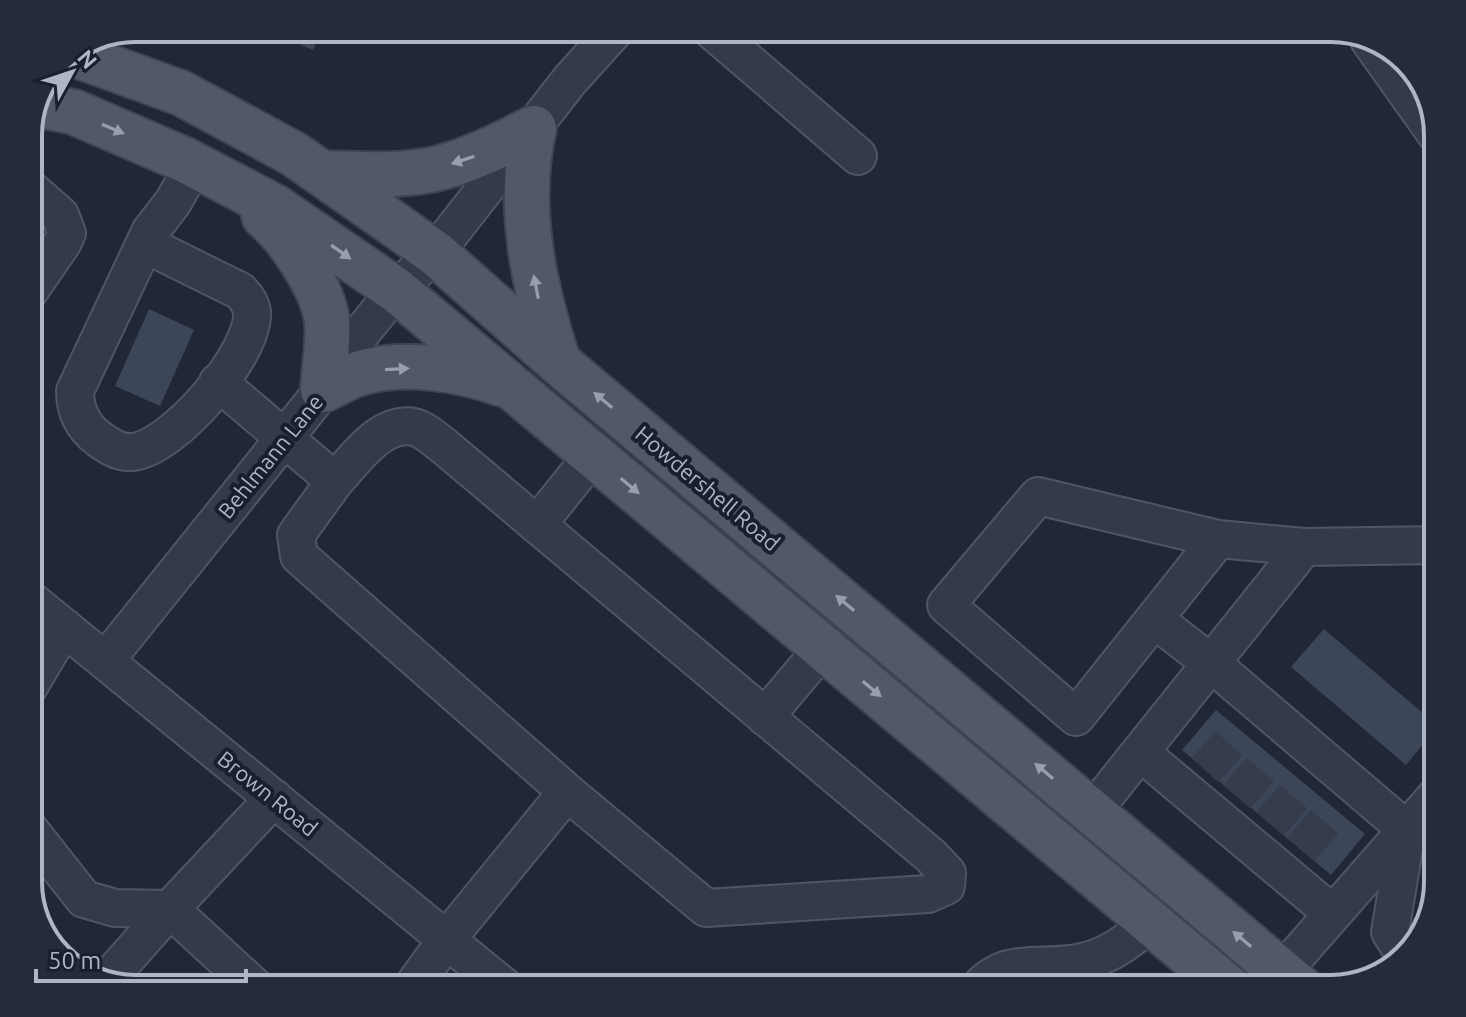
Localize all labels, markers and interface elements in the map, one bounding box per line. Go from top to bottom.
north arrow [32,32,112,112]
text: N [73,44,103,73]
one-way arrow [101,123,125,136]
one-way arrow [451,154,475,167]
one-way arrow [330,244,351,259]
one-way arrow [529,274,542,299]
one-way arrow [385,362,410,375]
street label: Behlmann Lane [212,389,328,523]
one-way arrow [593,392,613,409]
street label: Howdershell Road [631,421,785,555]
one-way arrow [620,477,640,494]
one-way arrow [835,595,855,612]
one-way arrow [862,680,882,697]
street label: Brown Road [213,745,323,841]
one-way arrow [1034,763,1054,780]
one-way arrow [1232,931,1252,948]
scale bar [36,933,246,983]
text: 50 m [48,947,101,974]

